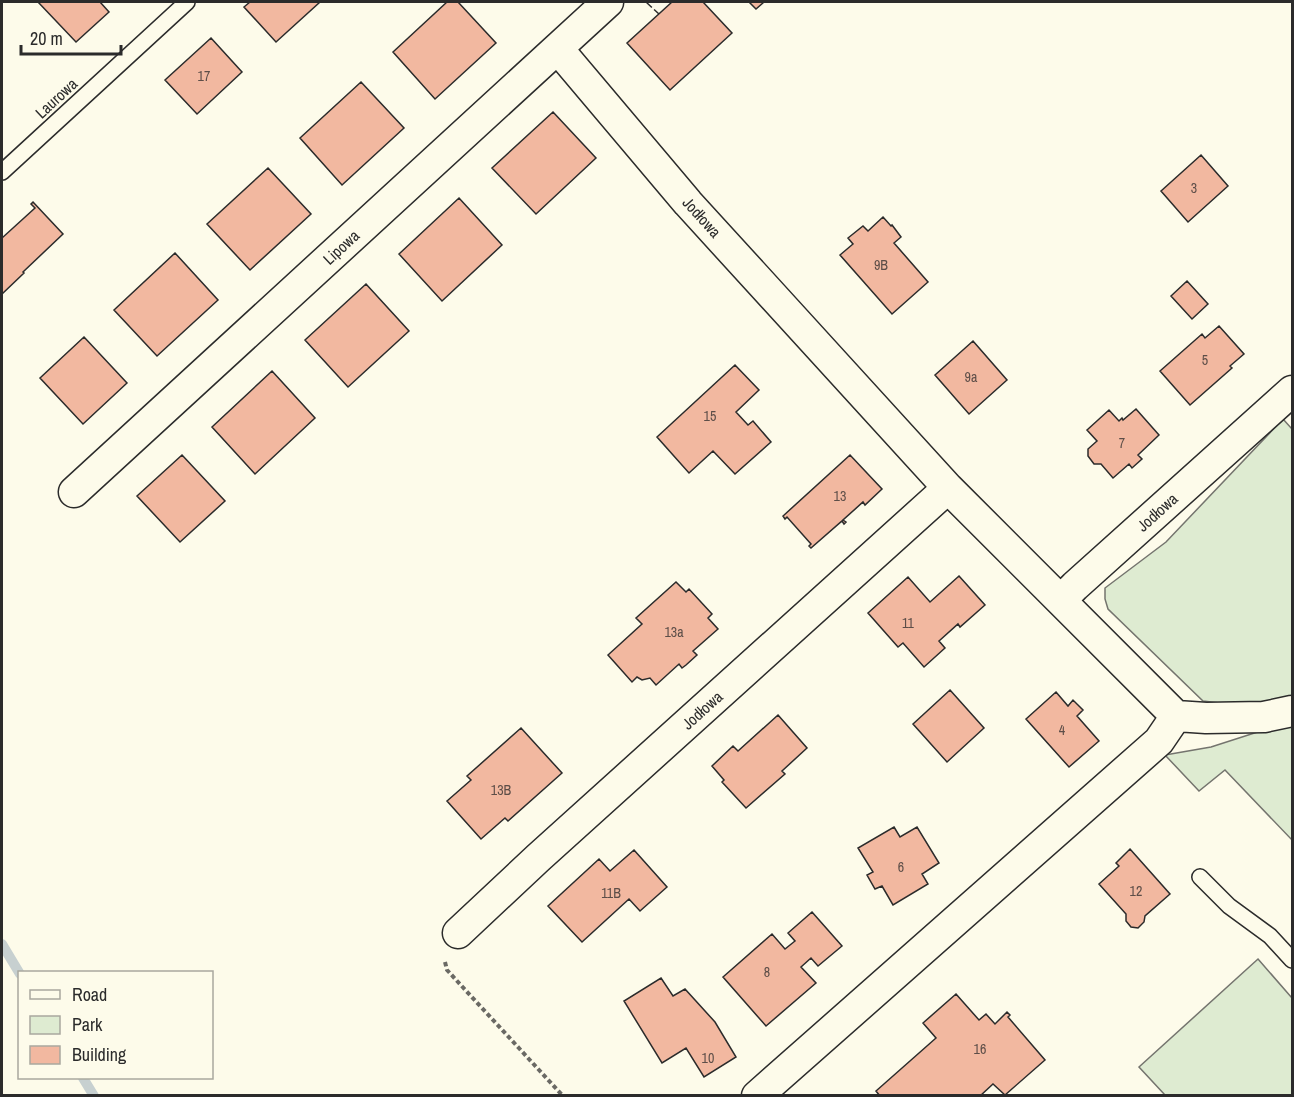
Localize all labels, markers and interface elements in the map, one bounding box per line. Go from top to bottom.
scale bar [21,18,122,56]
text: 20 m [30,26,63,51]
house number: 17 [198,67,210,85]
street label: Laurowa [30,72,82,123]
house number: 3 [1191,179,1197,197]
street label: Jodłowa [678,192,727,243]
street label: Lipowa [318,224,364,269]
house number: 9B [874,256,888,274]
house number: 5 [1202,351,1208,369]
house number: 9a [965,368,978,386]
house number: 15 [704,407,716,425]
house number: 7 [1119,434,1125,452]
house number: 13 [834,487,846,505]
street label: Jodłowa [1132,487,1183,536]
house number: 11 [902,614,915,632]
house number: 13a [664,623,684,641]
street label: Jodłowa [677,685,728,734]
house number: 4 [1059,721,1066,739]
house number: 13B [491,781,512,799]
house number: 6 [898,858,904,876]
house number: 12 [1130,882,1142,900]
house number: 11B [601,884,621,902]
house number: 8 [764,963,770,981]
legend [18,971,213,1079]
text: Road [72,982,107,1007]
text: Park [72,1012,103,1037]
house number: 16 [974,1040,986,1058]
text: Building [72,1042,127,1067]
house number: 10 [702,1049,714,1067]

